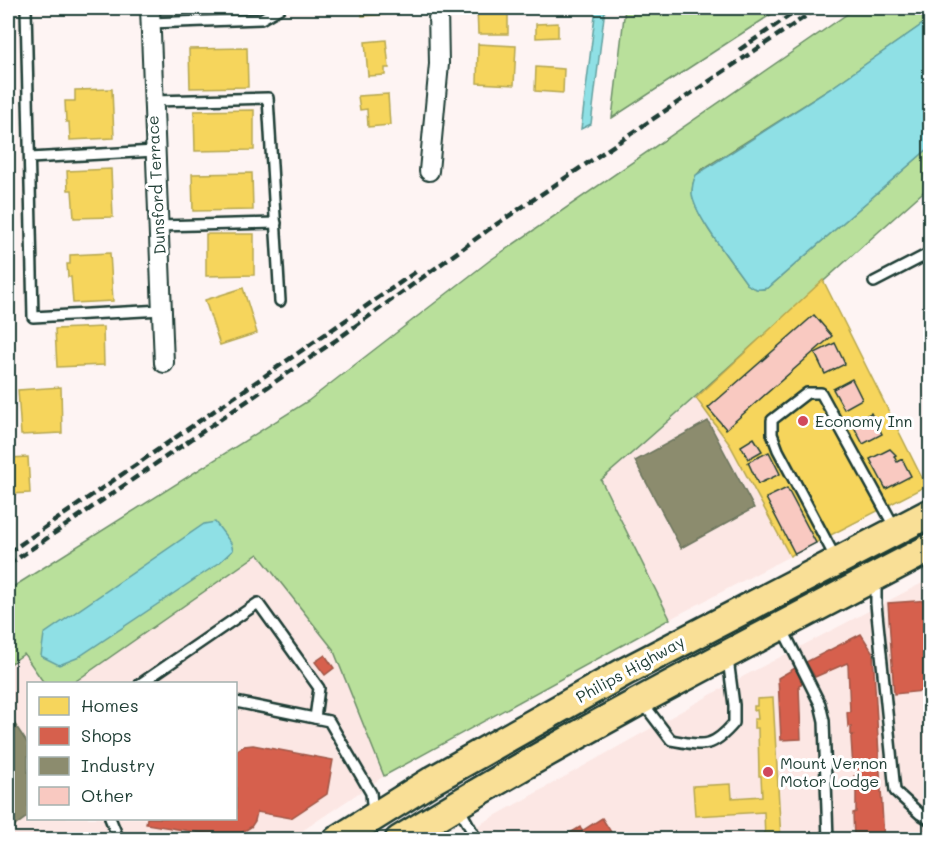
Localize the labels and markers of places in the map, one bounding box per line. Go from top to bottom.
place label: Economy Inn [815,410,912,431]
marker: Economy Inn [796,414,810,428]
place label: Mount Vernon Motor Lodge [780,752,887,791]
marker: Mount Vernon Motor Lodge [761,765,775,779]

